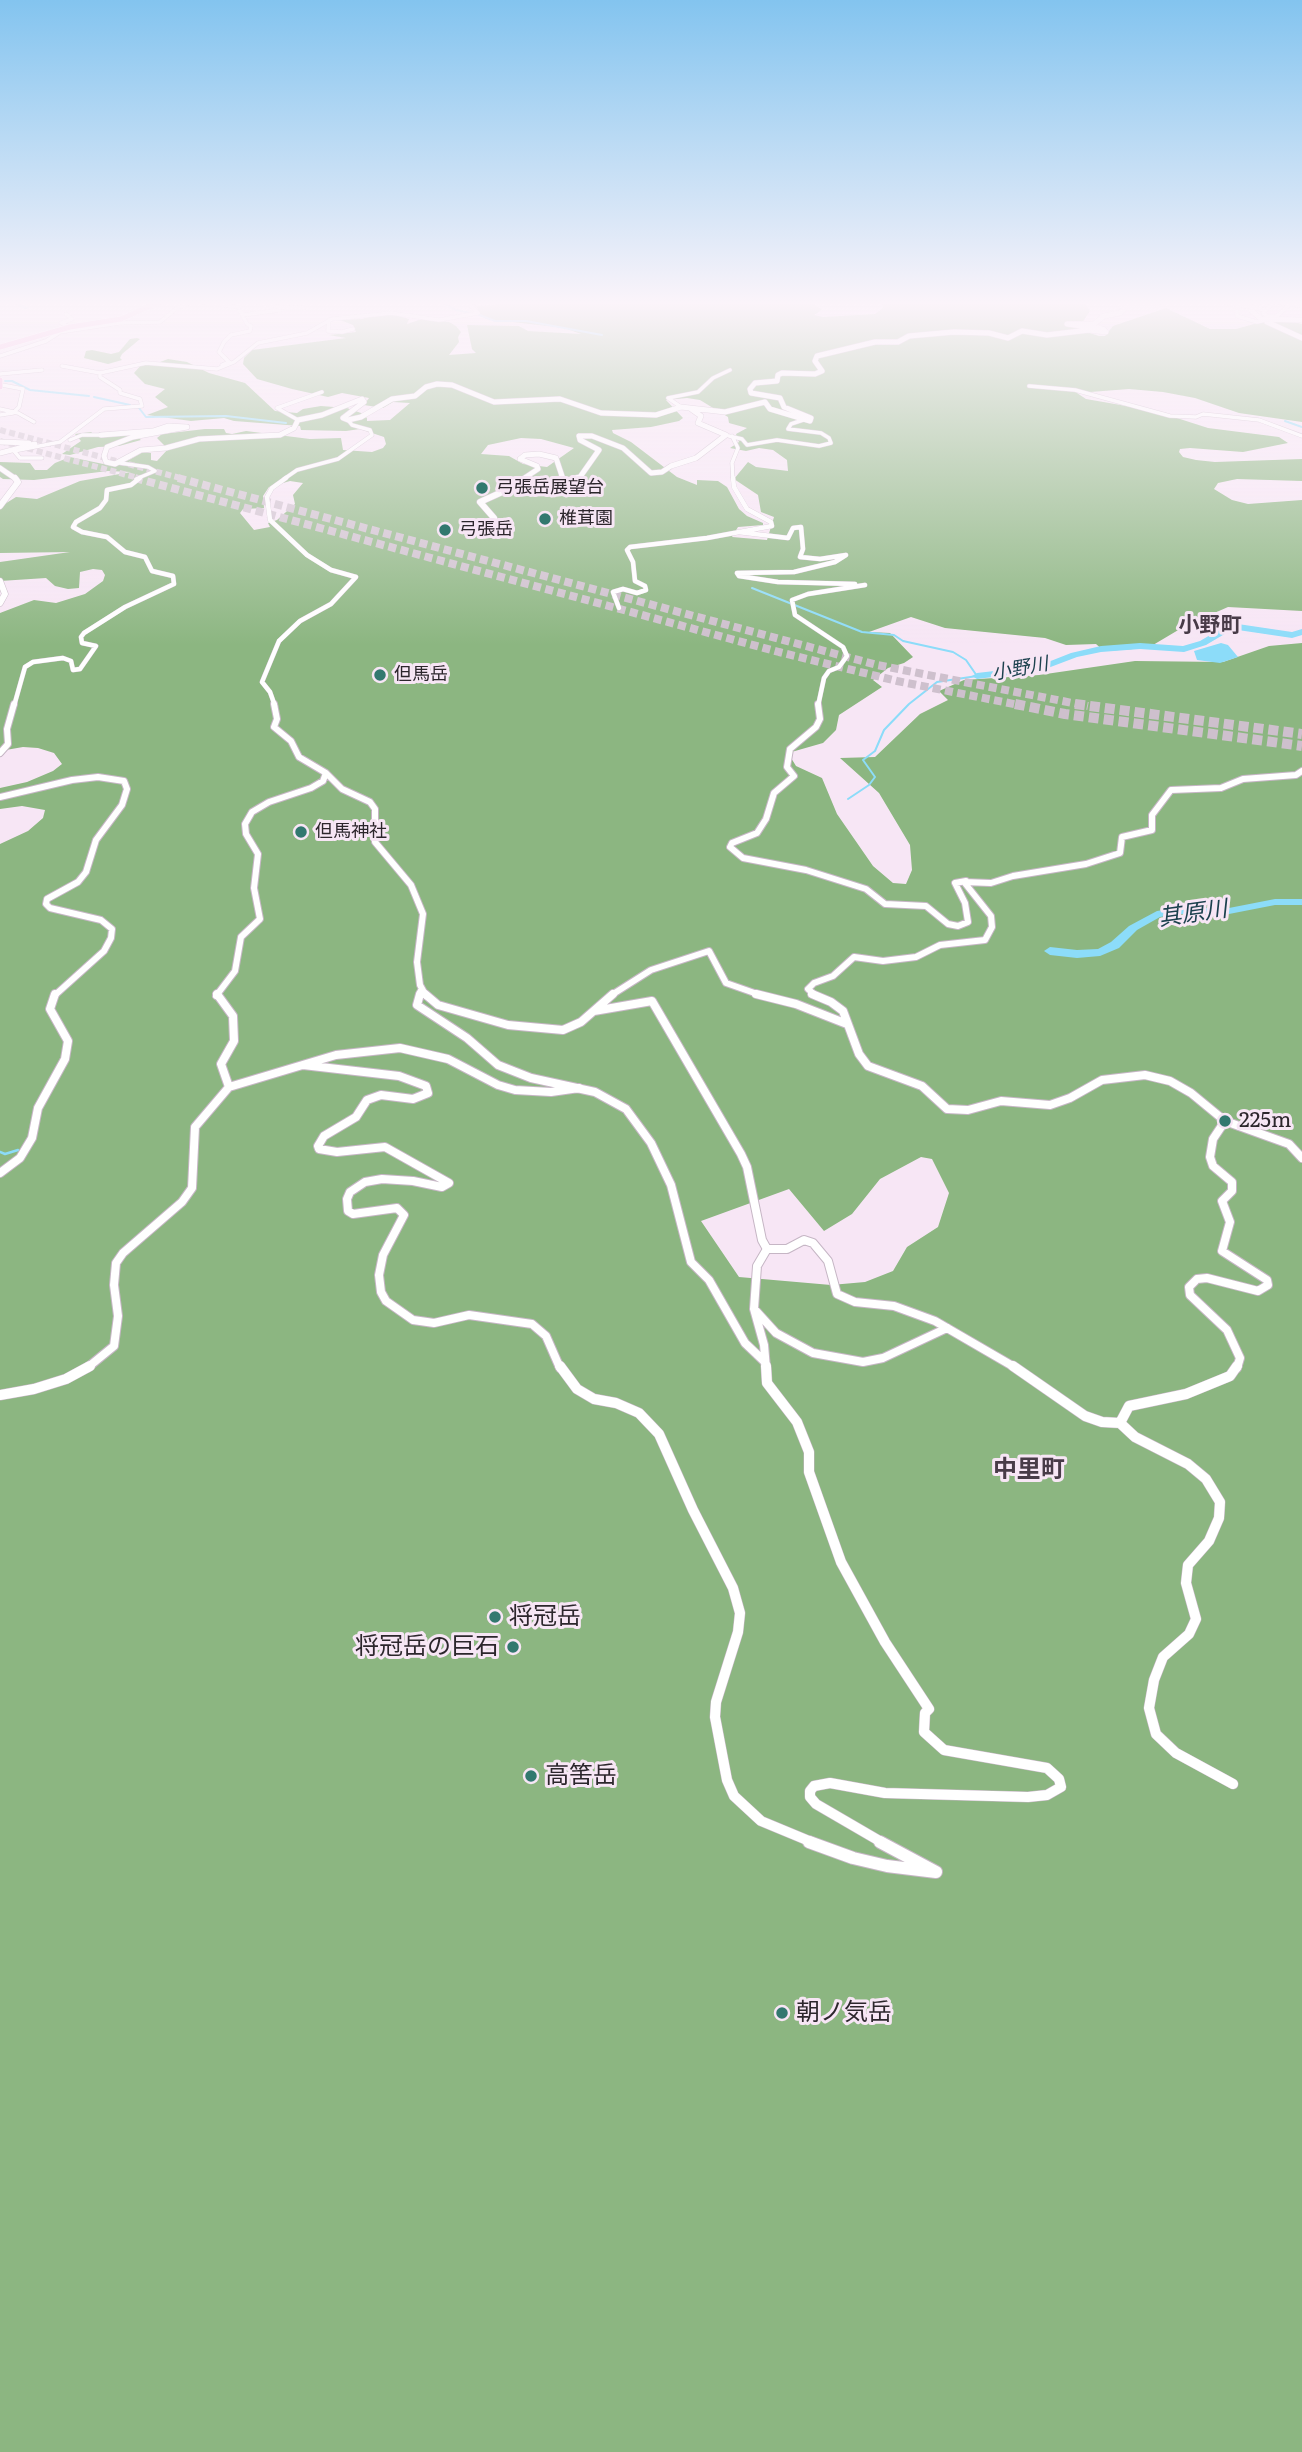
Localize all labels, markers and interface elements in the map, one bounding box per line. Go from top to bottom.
place label: 弓張岳展望台 [496,477,604,499]
marker: 弓張岳展望台 [474,480,490,496]
place label: 椎茸園 [559,508,613,530]
marker: 椎茸園 [537,511,553,527]
place label: 弓張岳 [459,519,513,541]
marker: 弓張岳 [437,522,453,538]
district label: 小野町 [1179,613,1241,639]
water label: 小野川 [990,653,1050,685]
place label: 但馬岳 [394,664,448,686]
marker: 但馬岳 [372,667,388,683]
place label: 但馬神社 [315,821,387,843]
marker: 但馬神社 [293,824,309,840]
water label: 其原川 [1157,896,1229,932]
place label: 225m [1239,1108,1291,1134]
marker: 225m [1217,1113,1233,1129]
district label: 中里町 [993,1456,1065,1484]
place label: 将冠岳 [509,1603,581,1631]
marker: 将冠岳 [487,1609,503,1625]
place label: 将冠岳の巨石 [355,1633,499,1661]
marker: 将冠岳の巨石 [505,1639,521,1655]
place label: 高筈岳 [545,1762,617,1790]
marker: 高筈岳 [523,1768,539,1784]
place label: 朝ノ気岳 [796,1999,892,2027]
marker: 朝ノ気岳 [774,2005,790,2021]

